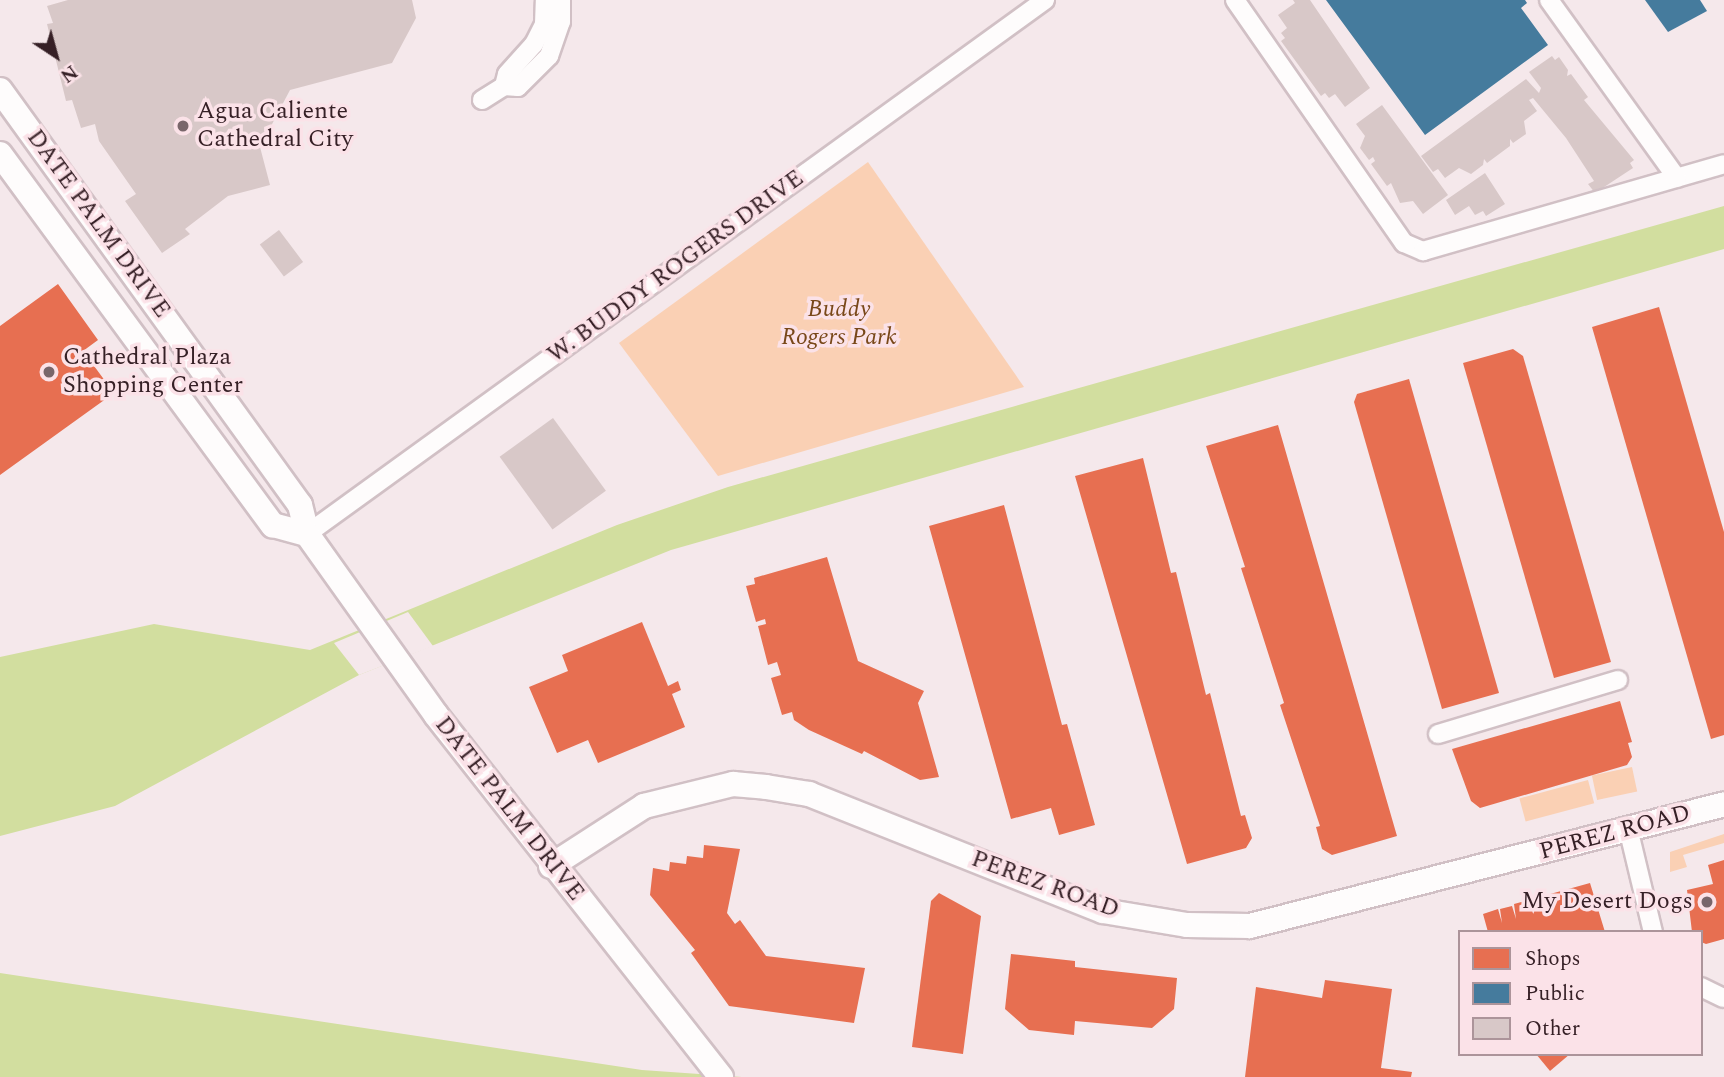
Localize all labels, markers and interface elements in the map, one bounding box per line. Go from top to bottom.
north arrow [21,21,91,91]
text: N [54,57,83,90]
place label: Agua Caliente Cathedral City [197,98,353,154]
marker: Agua Caliente Cathedral City [175,118,191,134]
street label: DATE PALM DRIVE [20,124,176,324]
street label: W. BUDDY ROGERS DRIVE [542,164,810,370]
park label: Buddy Rogers Park [781,296,897,352]
place label: Cathedral Plaza Shopping Center [63,344,243,400]
marker: Cathedral Plaza Shopping Center [41,364,57,380]
street label: DATE PALM DRIVE [428,711,590,907]
street label: PEREZ ROAD [1536,799,1694,867]
street label: PEREZ ROAD [967,845,1123,925]
place label: My Desert Dogs [1521,888,1693,916]
marker: My Desert Dogs [1699,894,1715,910]
legend [1458,930,1703,1056]
text: Shops [1525,943,1581,975]
text: Public [1525,978,1585,1010]
text: Other [1525,1013,1580,1045]

